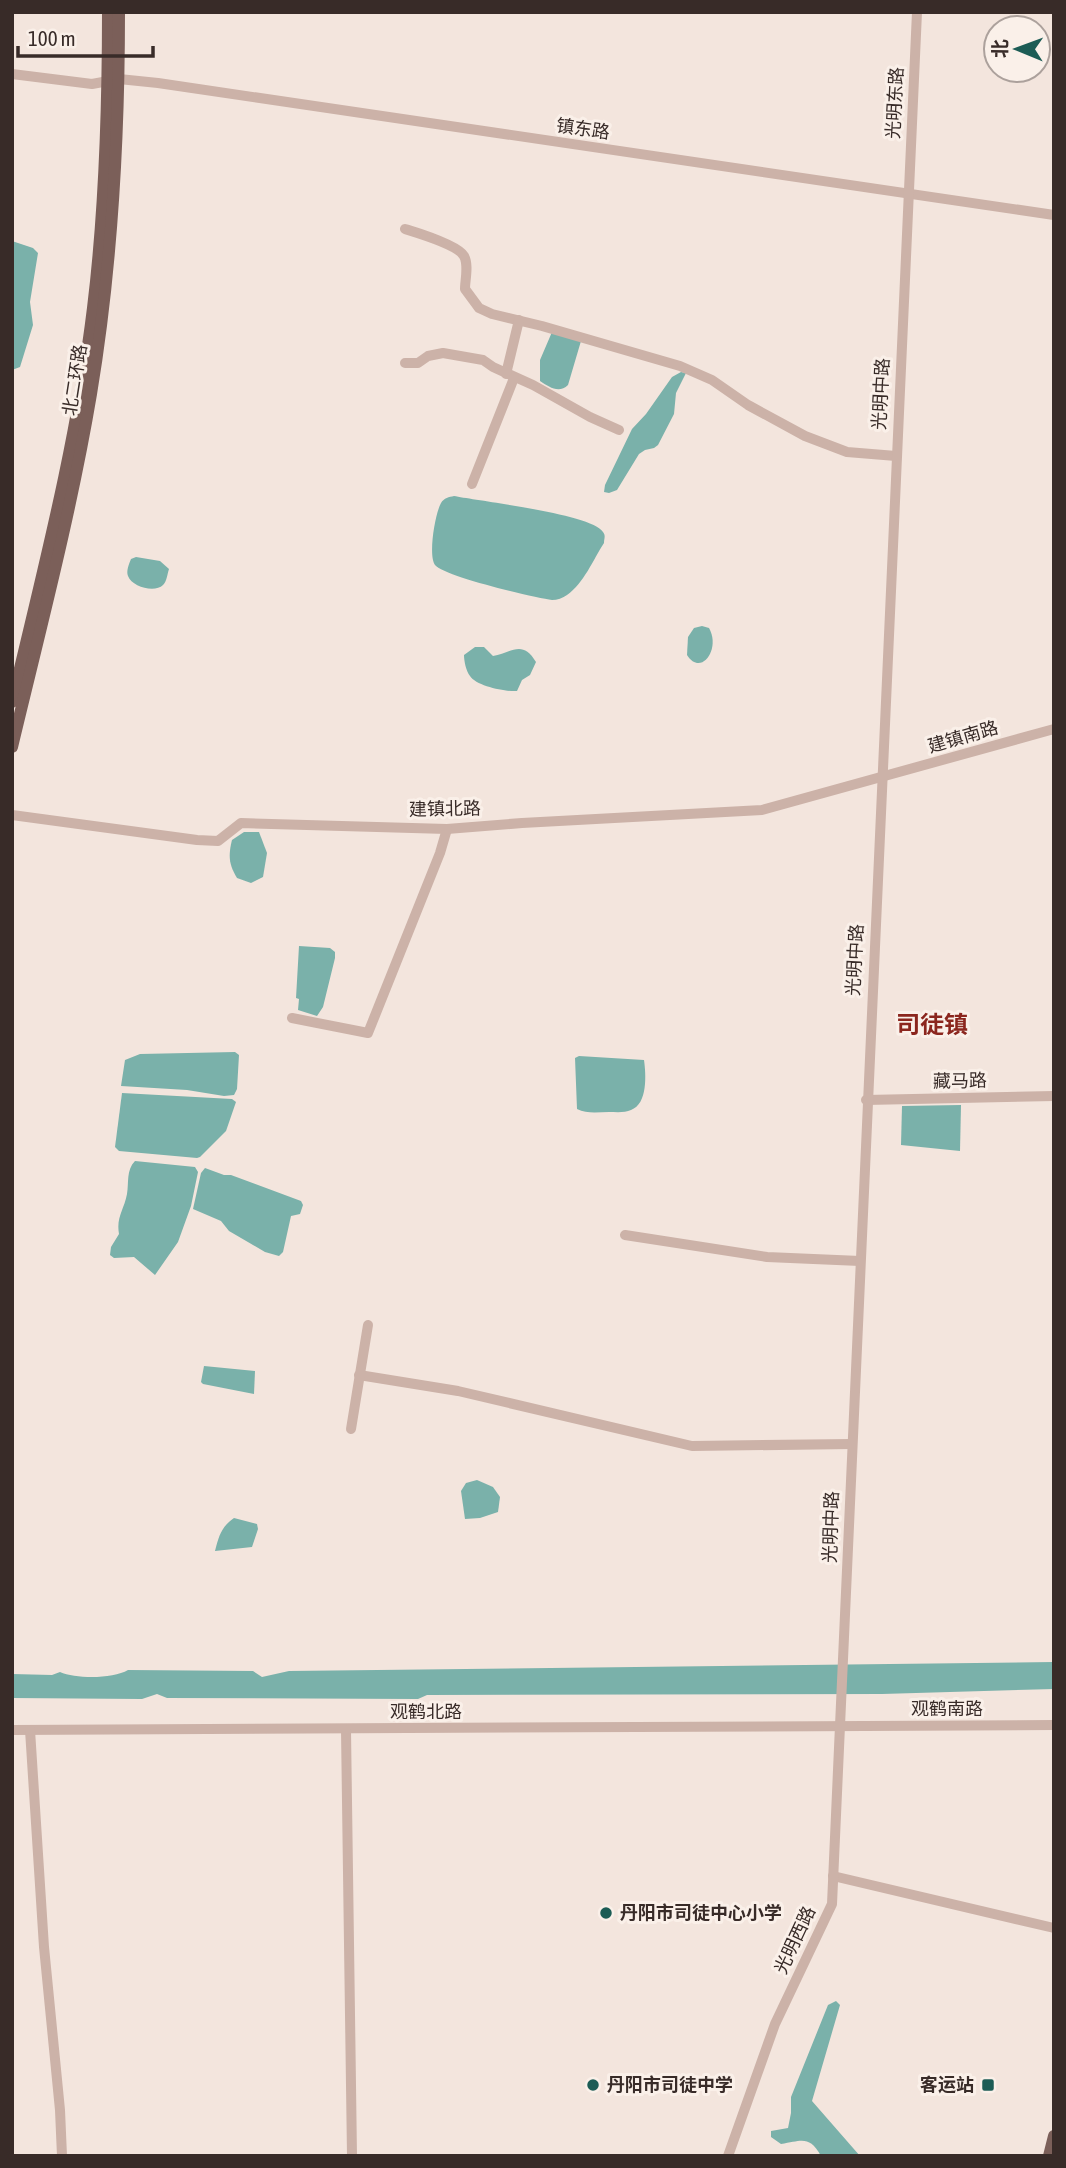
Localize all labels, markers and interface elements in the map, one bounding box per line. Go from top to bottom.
scale bar [18,14,152,58]
north arrow [982,14,1052,84]
text: 100 m [28,26,76,50]
text: 北 [989,39,1011,58]
street label: 光明东路 [882,66,907,139]
street label: 镇东路 [555,114,611,143]
street label: 北二环路 [59,343,91,417]
street label: 光明中路 [868,357,893,430]
street label: 建镇南路 [925,717,1000,757]
street label: 建镇北路 [409,797,481,820]
street label: 光明中路 [842,923,867,996]
district label: 司徒镇 [896,1011,968,1038]
street label: 藏马路 [933,1070,987,1091]
street label: 光明中路 [819,1491,842,1563]
street label: 观鹤南路 [911,1698,983,1719]
street label: 观鹤北路 [390,1701,462,1722]
place label: 丹阳市司徒中心小学 [620,1902,782,1923]
street label: 光明西路 [770,1903,819,1977]
marker: 丹阳市司徒中心小学 [598,1905,614,1921]
place label: 丹阳市司徒中学 [607,2074,733,2095]
place label: 客运站 [920,2074,974,2095]
marker: 丹阳市司徒中学 [585,2077,601,2093]
marker: 客运站 [980,2077,996,2093]

